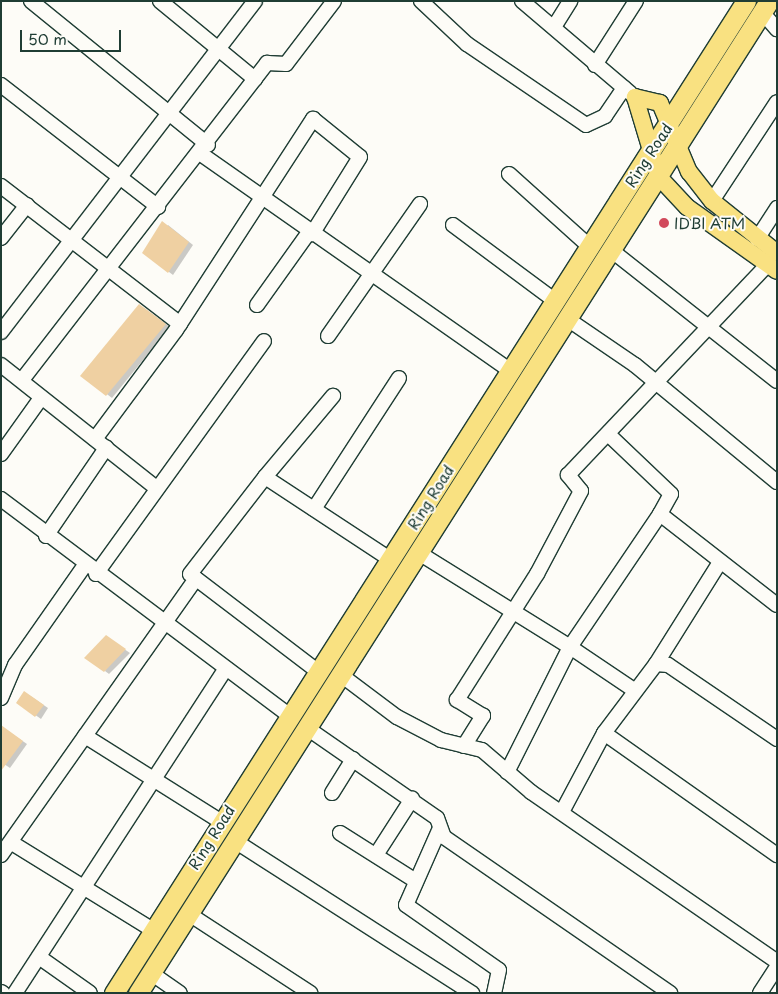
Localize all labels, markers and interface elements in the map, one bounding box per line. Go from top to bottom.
scale bar [22,20,124,52]
text: 50 m [28,27,67,50]
street label: Ring Road [621,120,675,190]
place label: IDBI ATM [674,214,745,232]
marker: IDBI ATM [658,217,670,229]
street label: Ring Road [403,461,457,533]
street label: Ring Road [184,801,238,873]

